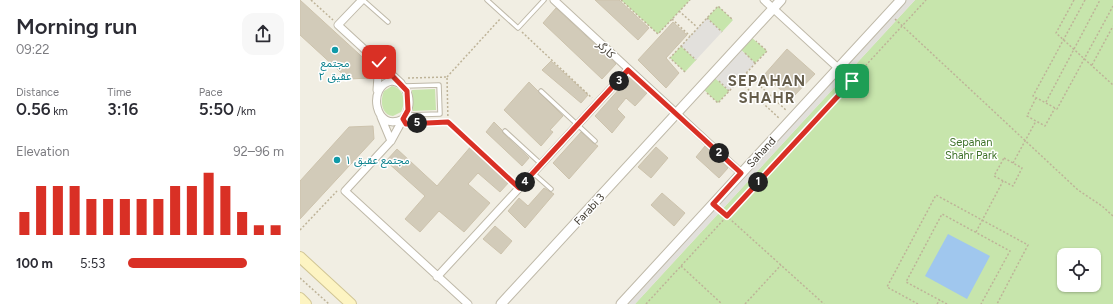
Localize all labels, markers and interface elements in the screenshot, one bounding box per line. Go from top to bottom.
text: Morning run [16,13,137,40]
button: share [242,13,284,55]
street label: کارگر [593,37,618,61]
text: 09:22 [16,42,50,57]
marker: مجتمع عقیق ۲ [330,45,340,55]
pin [362,45,396,79]
icon: check [368,51,390,73]
place label: مجتمع عقیق ۲ [319,57,352,83]
pin [835,64,869,98]
icon: arrive [841,70,863,92]
pin: 3 [609,71,629,91]
district label: SEPAHAN SHAHR [728,72,806,107]
text: 3 [616,74,622,87]
text: Distance [16,86,59,99]
text: Time [107,86,131,99]
text: Pace [199,86,222,99]
text: 0.56 [16,99,51,119]
text: 3:16 [107,99,138,119]
text: 5:50 [199,99,234,119]
text: km [51,105,68,118]
text: /km [234,105,256,118]
pin: 5 [407,113,427,133]
text: 5 [414,116,420,129]
street label: Sahand [744,134,779,170]
park label: Sepahan Shahr Park [945,136,998,162]
pin: 2 [709,143,729,163]
text: Elevation [16,144,69,159]
text: 92–96 m [233,144,284,159]
text: 2 [716,146,722,159]
place label: مجتمع عقیق ۱ [345,154,410,168]
marker: مجتمع عقیق ۱ [332,155,342,165]
pin: 4 [515,172,535,192]
pin: 1 [748,172,768,192]
text: 4 [522,175,528,188]
text: 1 [756,175,760,188]
street label: Farabi 3 [571,191,607,228]
map controls [1057,248,1101,292]
button: locate [1057,248,1101,292]
text: 100 m [16,256,53,271]
text: 5:53 [80,256,105,271]

